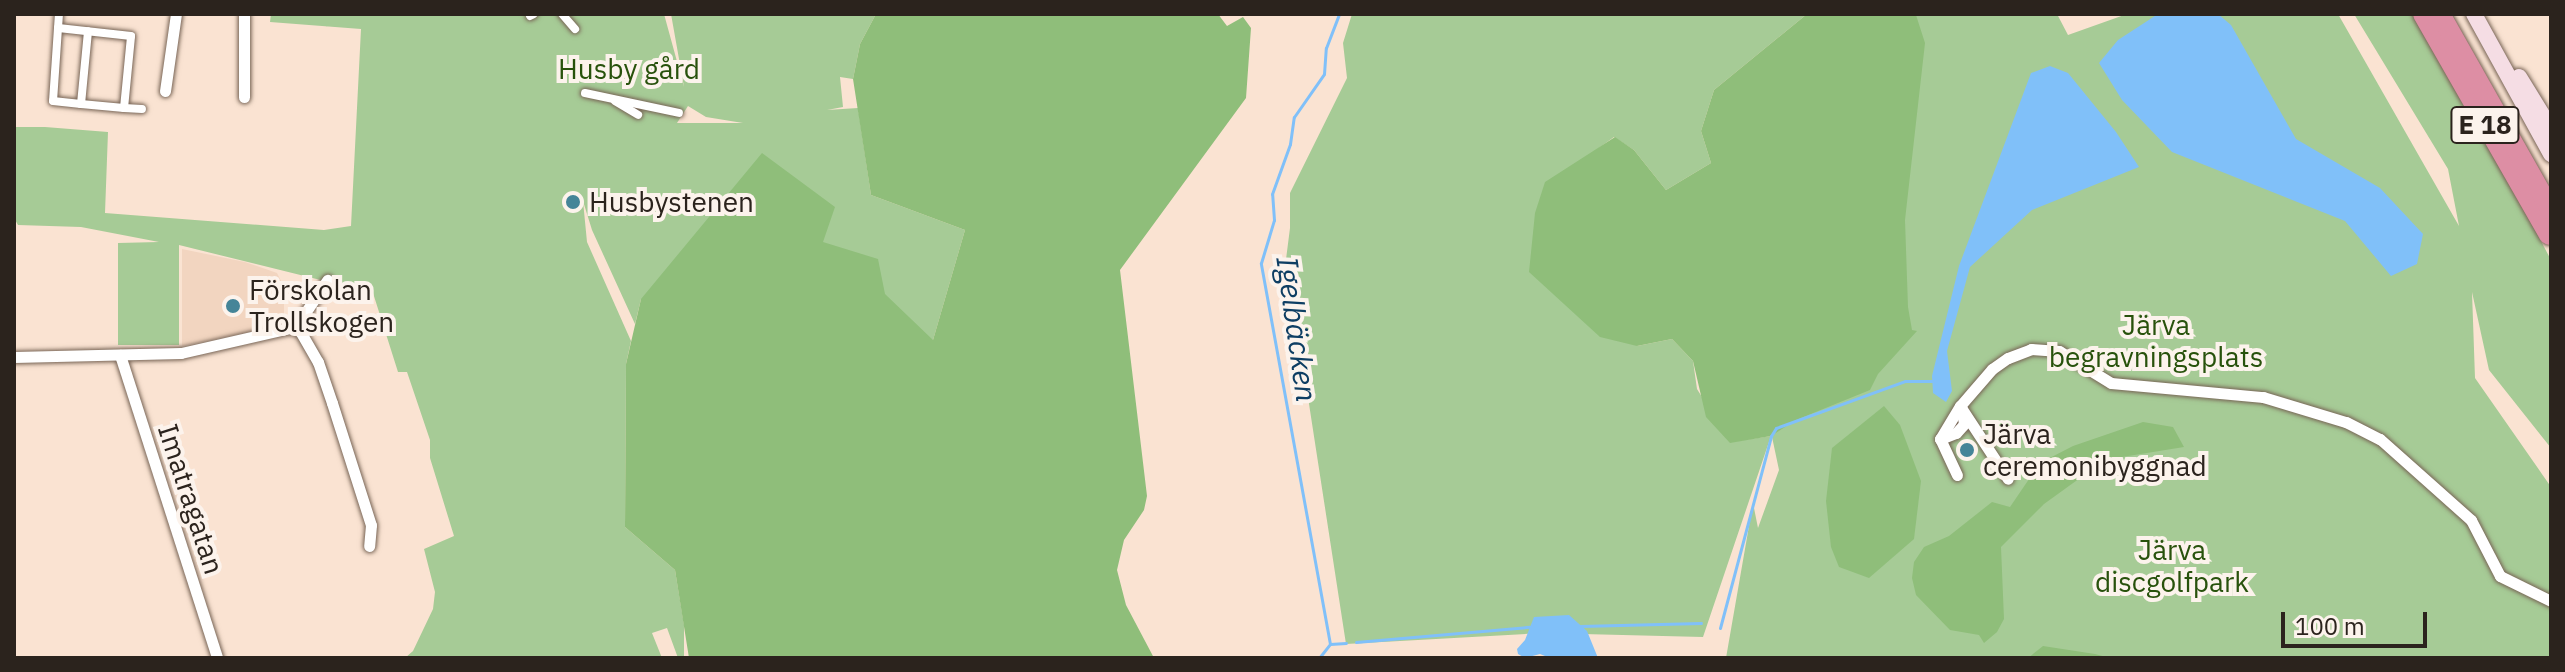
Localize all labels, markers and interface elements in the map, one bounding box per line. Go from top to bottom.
park label: Husby gård [558,52,700,86]
road number: E 18 [2449,103,2521,147]
place label: Husbystenen [589,185,754,219]
marker: Husbystenen [564,193,582,211]
water label: Igelbäcken [1269,254,1325,404]
place label: Förskolan Trollskogen [249,273,394,339]
marker: Förskolan Trollskogen [224,297,242,315]
park label: Järva begravningsplats [2049,308,2263,374]
place label: Järva ceremonibyggnad [1983,417,2207,483]
street label: Imatragatan [151,420,231,578]
marker: Järva ceremonibyggnad [1958,441,1976,459]
park label: Järva discgolfpark [2095,533,2249,599]
scale bar [2285,596,2431,646]
text: 100 m [2295,610,2365,642]

